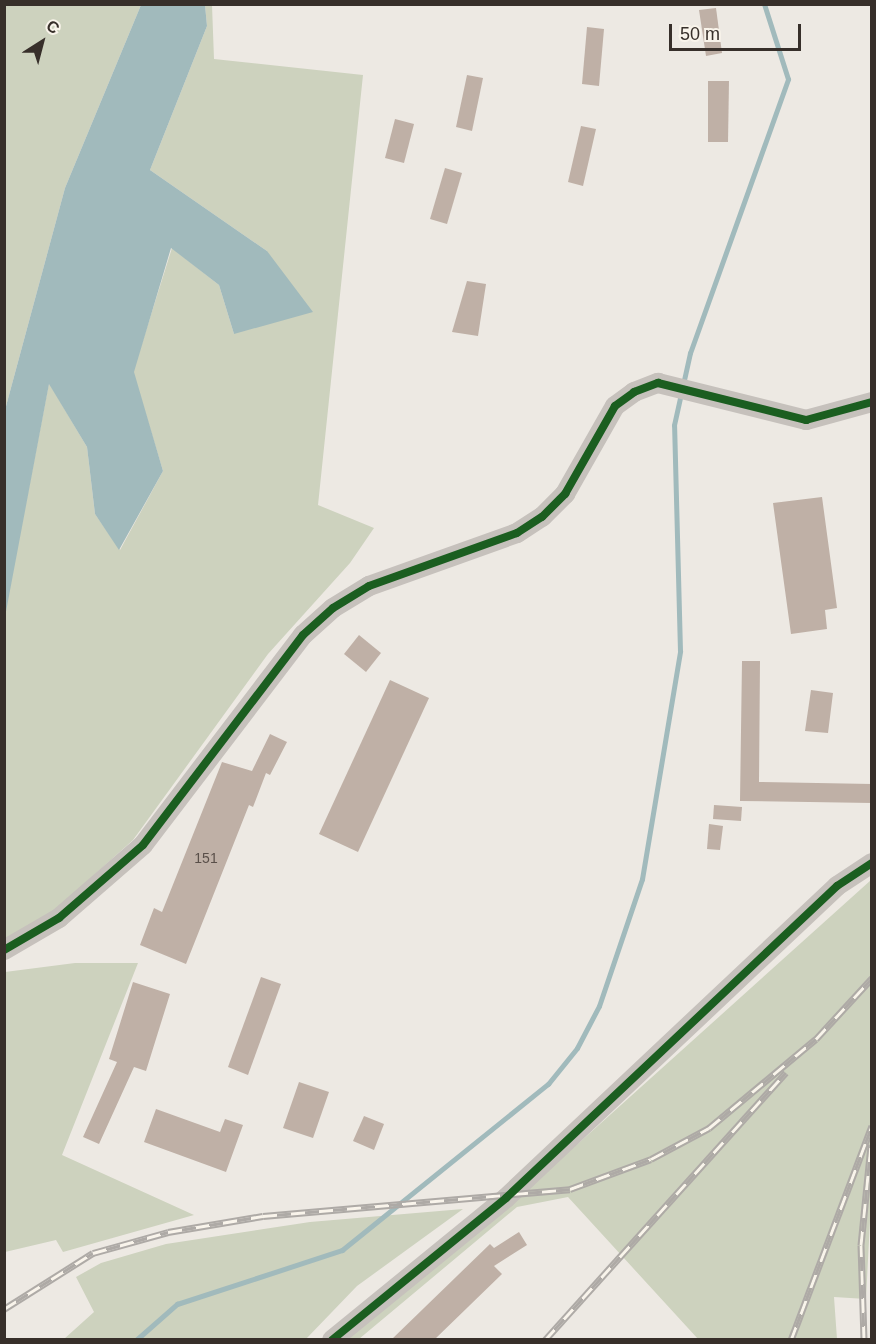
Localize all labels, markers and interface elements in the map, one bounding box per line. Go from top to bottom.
north arrow [12,12,72,72]
scale bar [672,12,804,50]
text: С [43,17,63,37]
text: 50 m [680,24,720,44]
house number: 151 [194,850,218,866]

